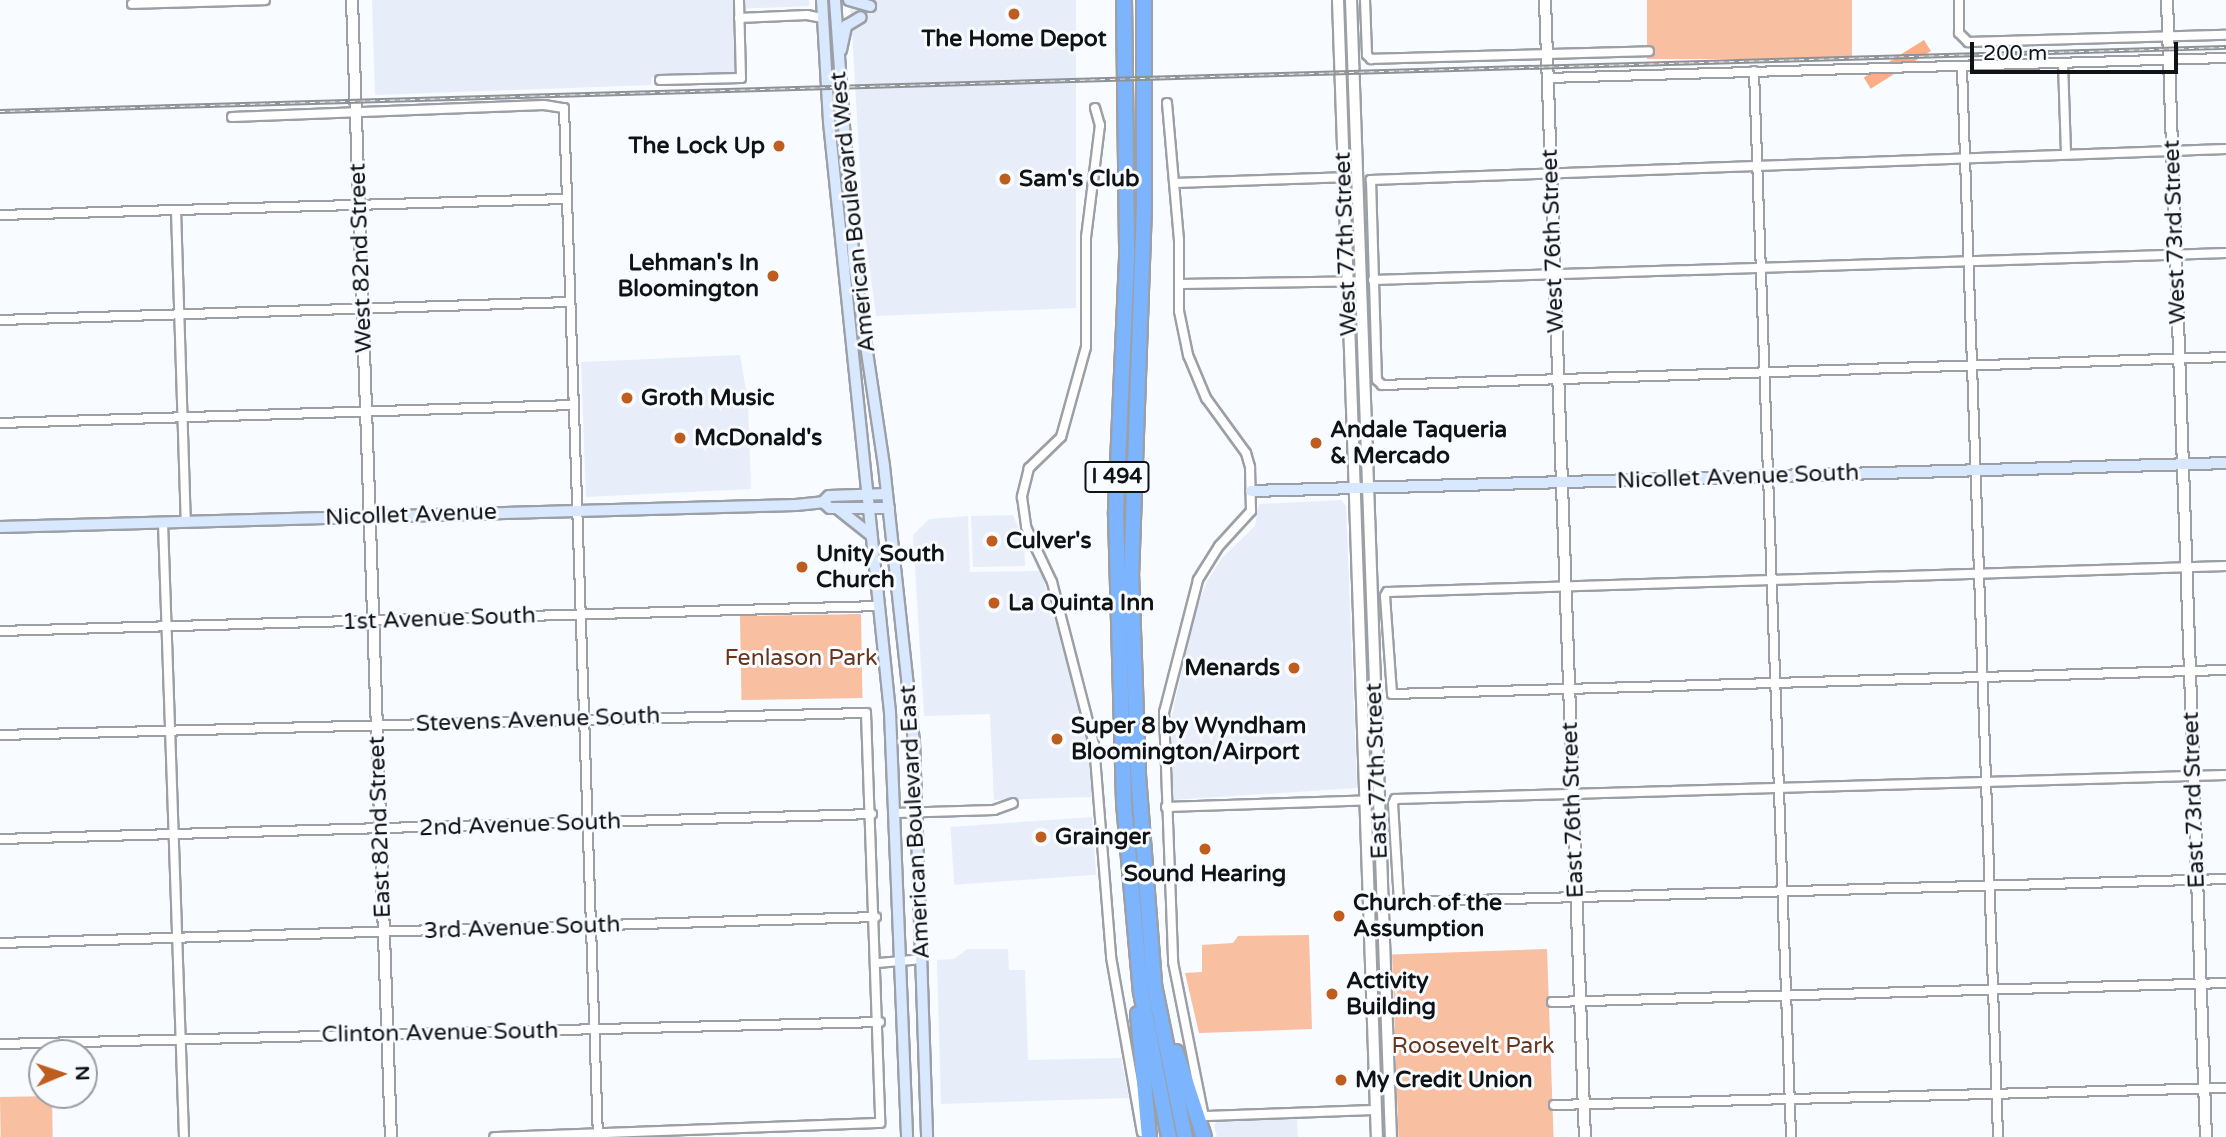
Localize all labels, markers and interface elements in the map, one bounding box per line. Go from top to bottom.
marker: The Home Depot [1006,6,1022,22]
place label: The Home Depot [921,25,1107,53]
scale bar [1974,28,2182,72]
text: 200 m [1983,41,2047,66]
street label: American Boulevard West [825,70,881,354]
place label: The Lock Up [629,132,765,160]
marker: The Lock Up [771,138,787,154]
street label: West 73rd Street [2158,139,2192,325]
street label: West 76th Street [1536,148,1570,334]
street label: West 77th Street [1329,151,1363,337]
street label: West 82nd Street [344,163,378,353]
place label: Sam's Club [1019,165,1140,193]
marker: Sam's Club [997,171,1013,187]
place label: Lehman's In Bloomington [618,249,759,303]
marker: Lehman's In Bloomington [765,268,781,284]
place label: Groth Music [641,384,774,412]
marker: Groth Music [619,390,635,406]
place label: Andale Taqueria & Mercado [1330,416,1507,470]
place label: McDonald's [694,424,822,452]
marker: McDonald's [672,430,688,446]
marker: Andale Taqueria & Mercado [1308,435,1324,451]
street label: Nicollet Avenue South [1616,459,1860,495]
road number: I 494 [1084,460,1150,494]
street label: Nicollet Avenue [325,498,497,532]
place label: Culver's [1006,527,1091,555]
marker: Culver's [984,533,1000,549]
place label: Unity South Church [816,540,945,594]
marker: Unity South Church [794,559,810,575]
place label: La Quinta Inn [1008,589,1154,617]
marker: La Quinta Inn [986,595,1002,611]
street label: 1st Avenue South [342,602,536,636]
park label: Fenlason Park [725,644,877,672]
place label: Menards [1184,654,1280,682]
marker: Menards [1286,660,1302,676]
street label: East 77th Street [1360,682,1394,860]
street label: American Boulevard East [894,684,936,960]
street label: Stevens Avenue South [415,702,661,738]
street label: East 73rd Street [2177,711,2211,889]
place label: Super 8 by Wyndham Bloomington/Airport [1071,712,1306,766]
street label: East 76th Street [1556,721,1590,899]
marker: Super 8 by Wyndham Bloomington/Airport [1049,731,1065,747]
street label: East 82nd Street [363,735,397,919]
street label: 2nd Avenue South [418,808,622,842]
place label: Grainger [1055,823,1150,851]
marker: Grainger [1033,829,1049,845]
marker: Sound Hearing [1197,841,1213,857]
place label: Sound Hearing [1124,860,1286,888]
place label: Church of the Assumption [1353,889,1502,943]
marker: Church of the Assumption [1331,908,1347,924]
street label: 3rd Avenue South [423,911,621,945]
place label: Activity Building [1346,967,1436,1021]
marker: Activity Building [1324,986,1340,1002]
street label: Clinton Avenue South [321,1017,559,1049]
park label: Roosevelt Park [1392,1032,1554,1060]
north arrow [28,1039,98,1109]
text: N [71,1065,93,1081]
place label: My Credit Union [1355,1066,1532,1094]
marker: My Credit Union [1333,1072,1349,1088]

